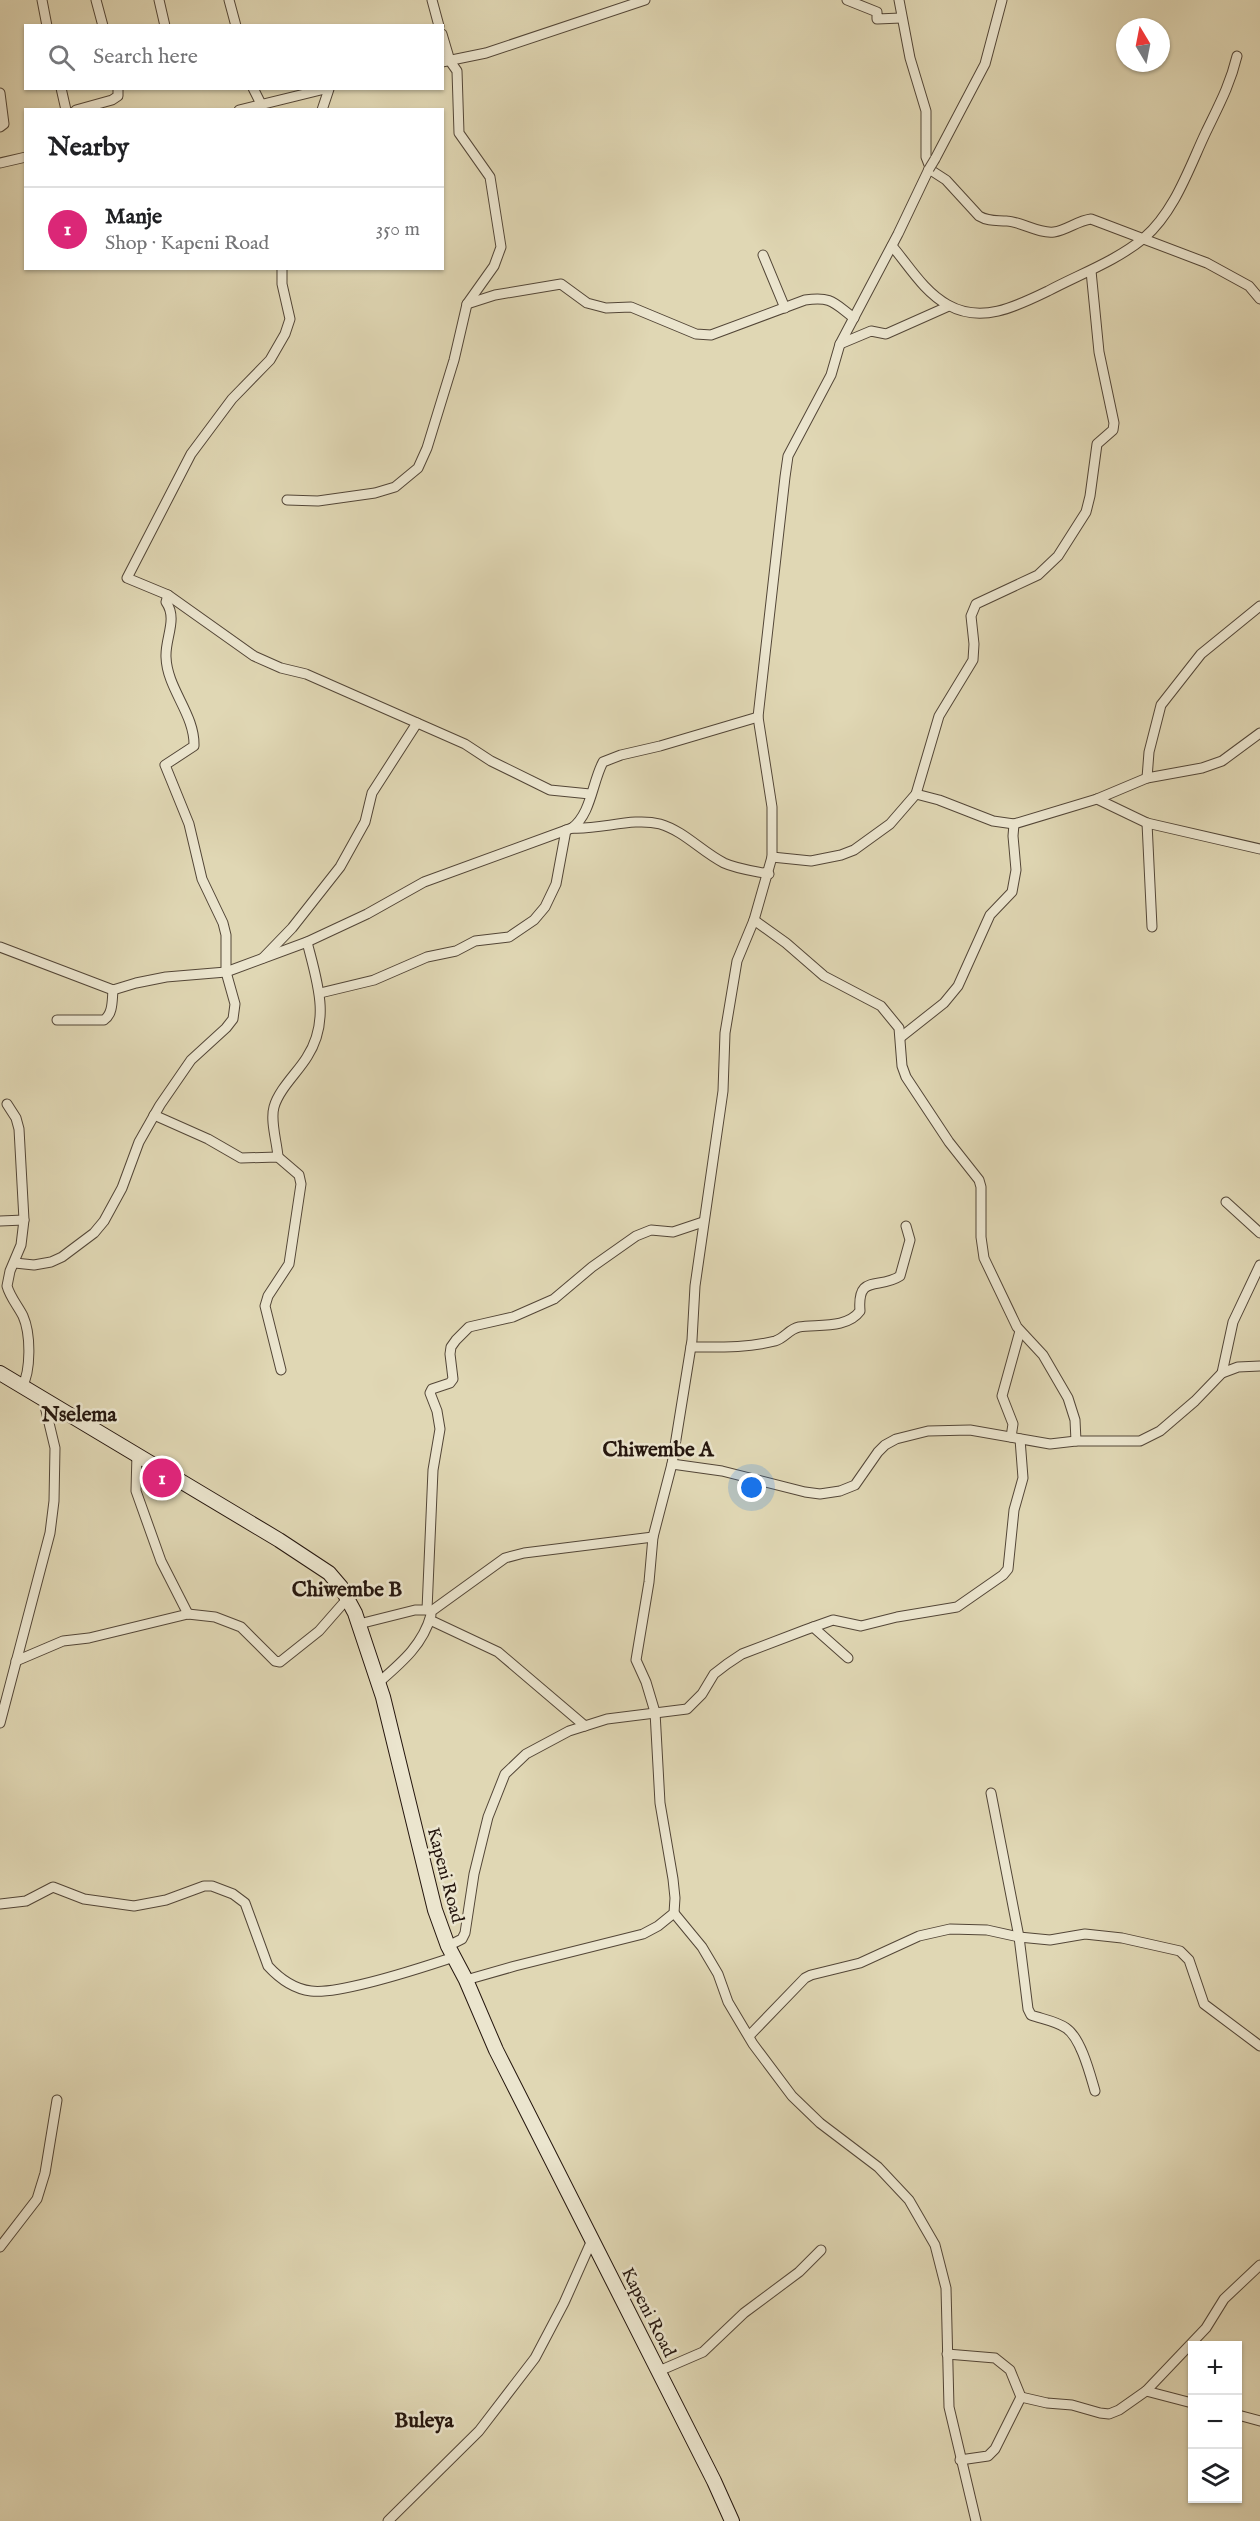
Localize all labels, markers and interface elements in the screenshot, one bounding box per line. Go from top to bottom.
north arrow [1116,18,1170,72]
search box [24,24,444,90]
icon: search [45,41,78,74]
text: Search here [93,43,198,71]
text: Nearby [48,131,129,164]
text: Manje [105,203,162,231]
text: 1 [64,217,71,242]
text: 350 m [376,217,420,242]
text: Shop · Kapeni Road [105,231,269,256]
district label: Nselema [40,1402,118,1429]
district label: Chiwembe A [603,1437,715,1464]
pin: 1 [142,1456,182,1500]
your location [737,1473,766,1502]
district label: Chiwembe B [292,1577,402,1604]
street label: Kapeni Road [421,1825,468,1926]
street label: Kapeni Road [615,2264,680,2362]
map controls [1188,2341,1242,2503]
button: + [1188,2341,1242,2395]
button: − [1188,2395,1242,2449]
district label: Buleya [394,2408,455,2435]
button: layers [1188,2449,1242,2503]

